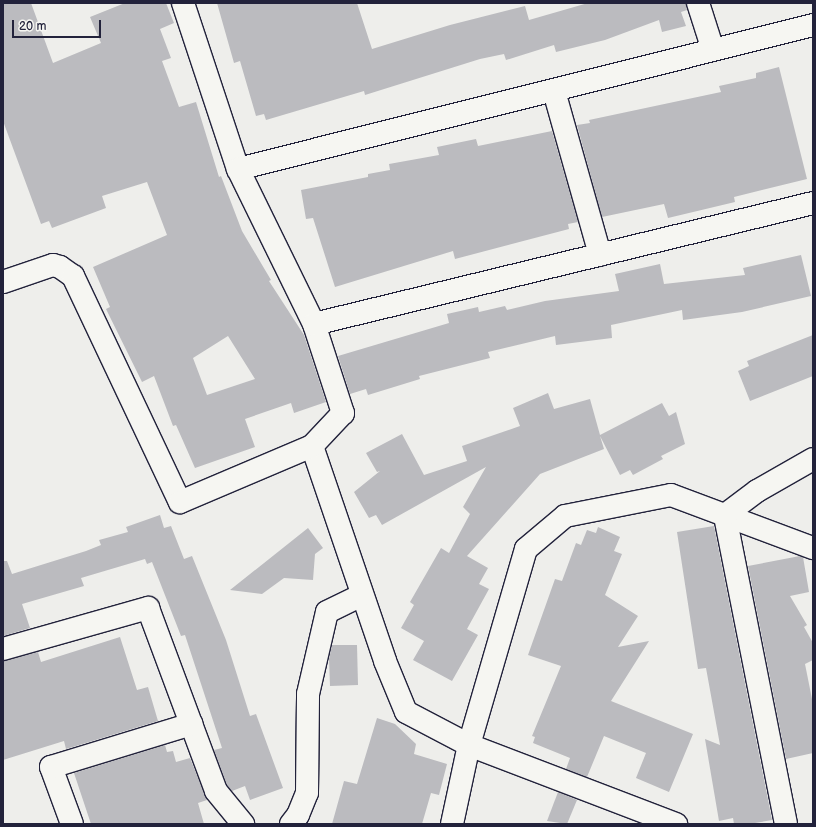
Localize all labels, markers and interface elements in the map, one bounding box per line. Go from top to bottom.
scale bar [14,12,103,38]
text: 20 m [19,19,46,34]

